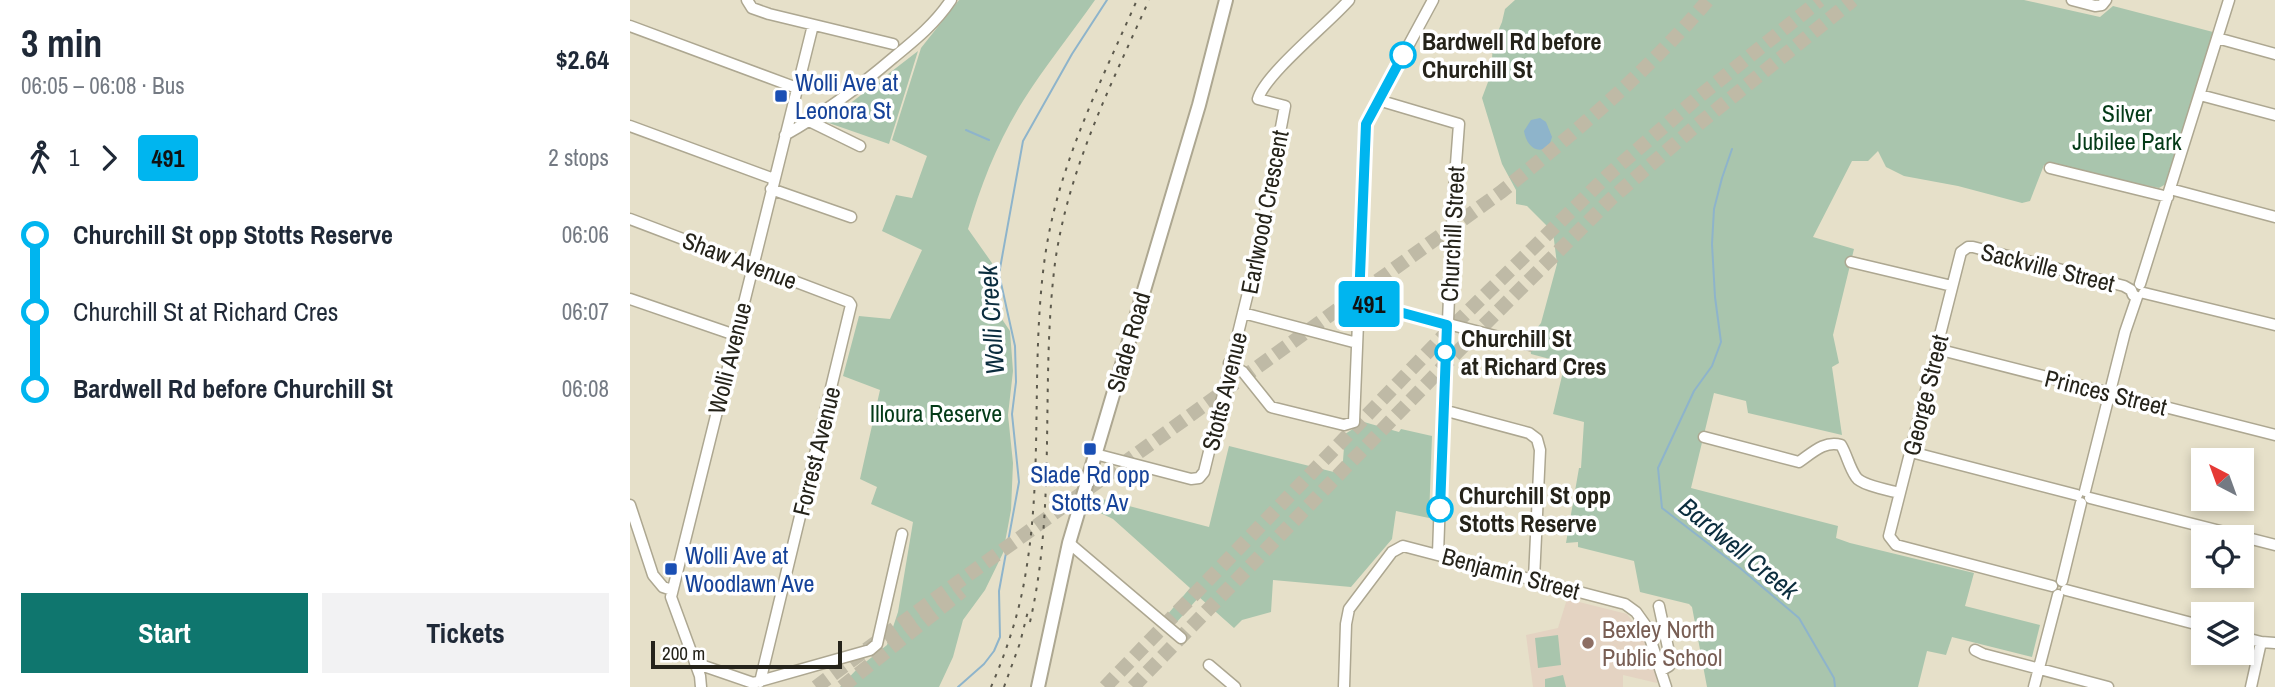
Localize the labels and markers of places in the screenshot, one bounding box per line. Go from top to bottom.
place label: Bardwell Rd before Churchill St [1422,25,1601,85]
marker: Bardwell Rd before Churchill St [1390,42,1416,68]
place label: Wolli Ave at Leonora St [795,66,899,126]
marker: Wolli Ave at Leonora St [773,88,789,104]
place label: Churchill St at Richard Cres [1461,322,1607,382]
marker: Churchill St at Richard Cres [1435,342,1455,362]
marker: Slade Rd opp Stotts Av [1082,441,1098,457]
place label: Slade Rd opp Stotts Av [1030,458,1150,518]
place label: Churchill St opp Stotts Reserve [1459,479,1611,539]
marker: Churchill St opp Stotts Reserve [1427,496,1453,522]
place label: Wolli Ave at Woodlawn Ave [685,539,815,599]
marker: Wolli Ave at Woodlawn Ave [663,561,679,577]
place label: Bexley North Public School [1602,613,1722,673]
marker: Bexley North Public School [1580,635,1596,651]

